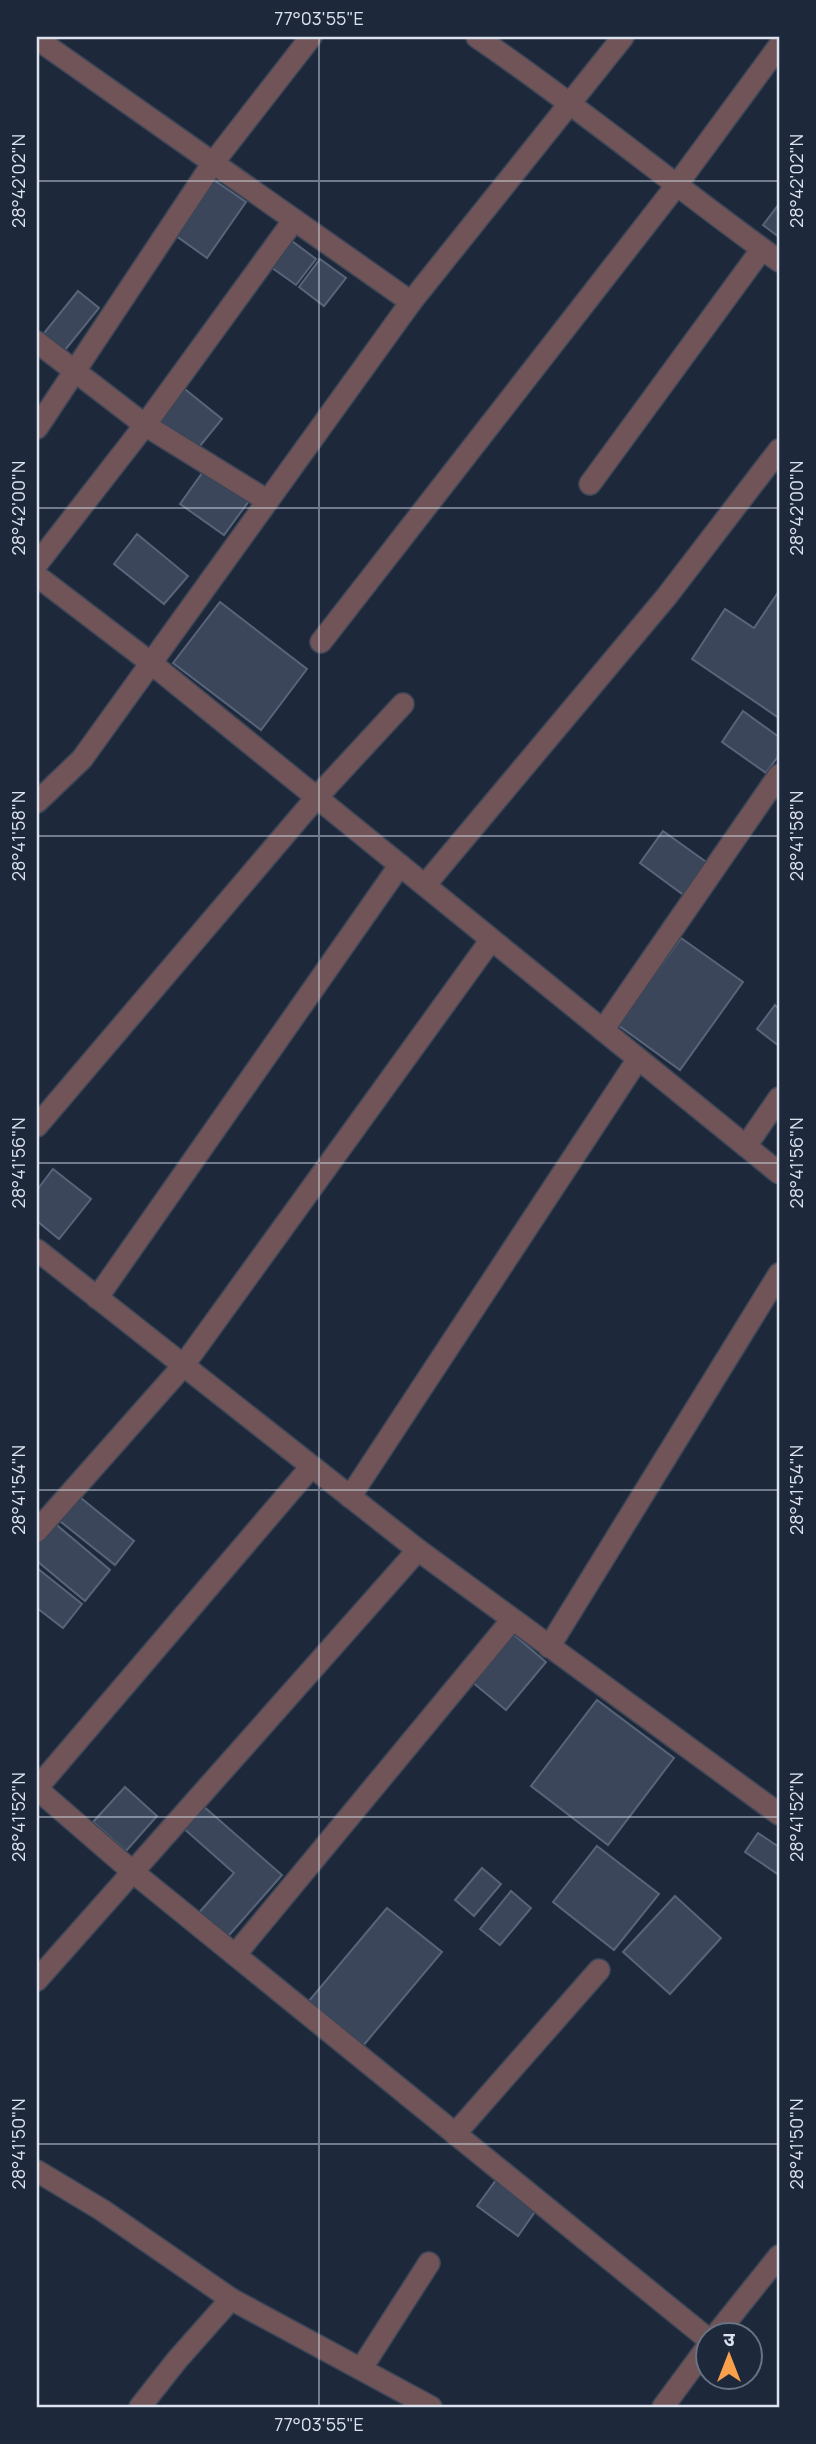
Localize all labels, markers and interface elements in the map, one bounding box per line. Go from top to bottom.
text: 77°03'55"E [274,6,364,30]
text: 28°42'02"N [6,134,30,228]
text: 28°42'02"N [784,134,808,228]
text: 28°42'00"N [6,461,30,555]
text: 28°42'00"N [784,461,808,555]
text: 28°41'58"N [6,791,30,881]
text: 28°41'58"N [784,791,808,881]
text: 28°41'56"N [6,1117,30,1209]
text: 28°41'56"N [784,1117,808,1209]
text: 28°41'54"N [6,1445,30,1535]
text: 28°41'54"N [784,1445,808,1535]
text: 28°41'52"N [6,1772,30,1862]
text: 28°41'52"N [784,1772,808,1862]
text: 28°41'50"N [6,2098,30,2190]
text: 28°41'50"N [784,2098,808,2190]
north arrow [694,2322,764,2392]
text: उ [723,2326,735,2352]
text: 77°03'55"E [274,2412,364,2436]

